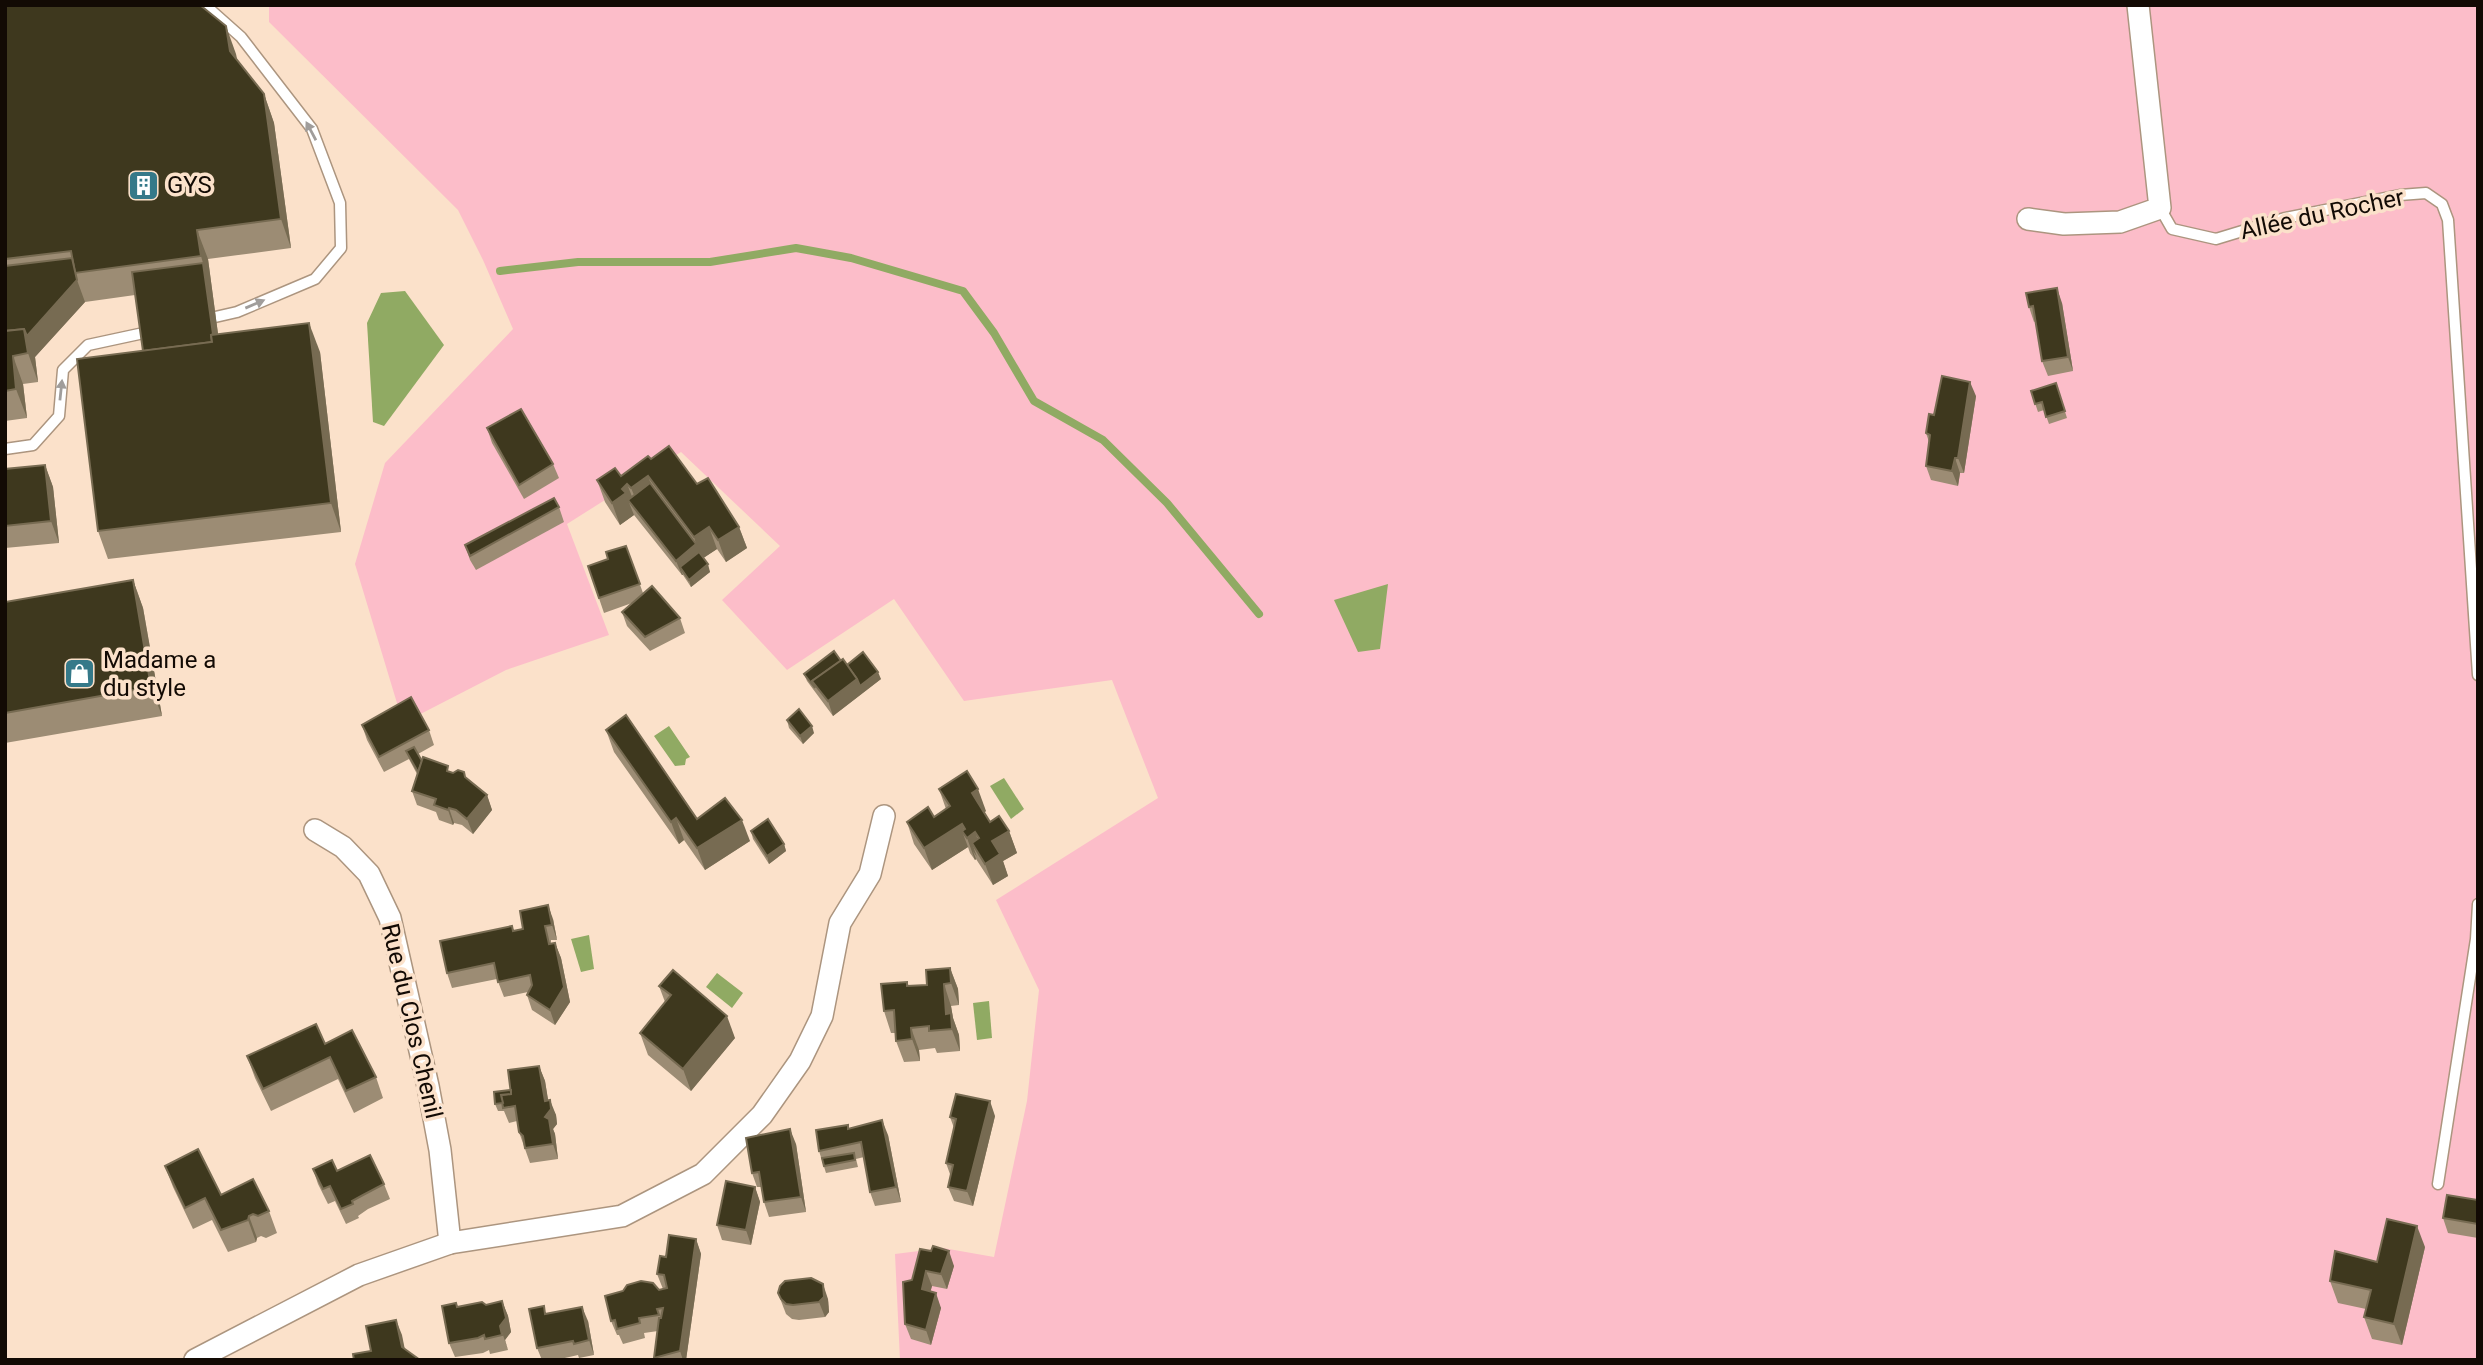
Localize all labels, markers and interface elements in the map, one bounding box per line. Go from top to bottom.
one-way arrow [306,121,318,141]
building icon: GYS [127,168,161,202]
place label: GYS [167,171,212,199]
street label: Allée du Rocher [2238,183,2406,245]
one-way arrow [245,298,265,310]
one-way arrow [56,379,67,401]
place label: Madame a du style [103,646,216,702]
shop icon: Madame a du style [63,657,97,691]
street label: Rue du Clos Chenil [376,921,448,1121]

